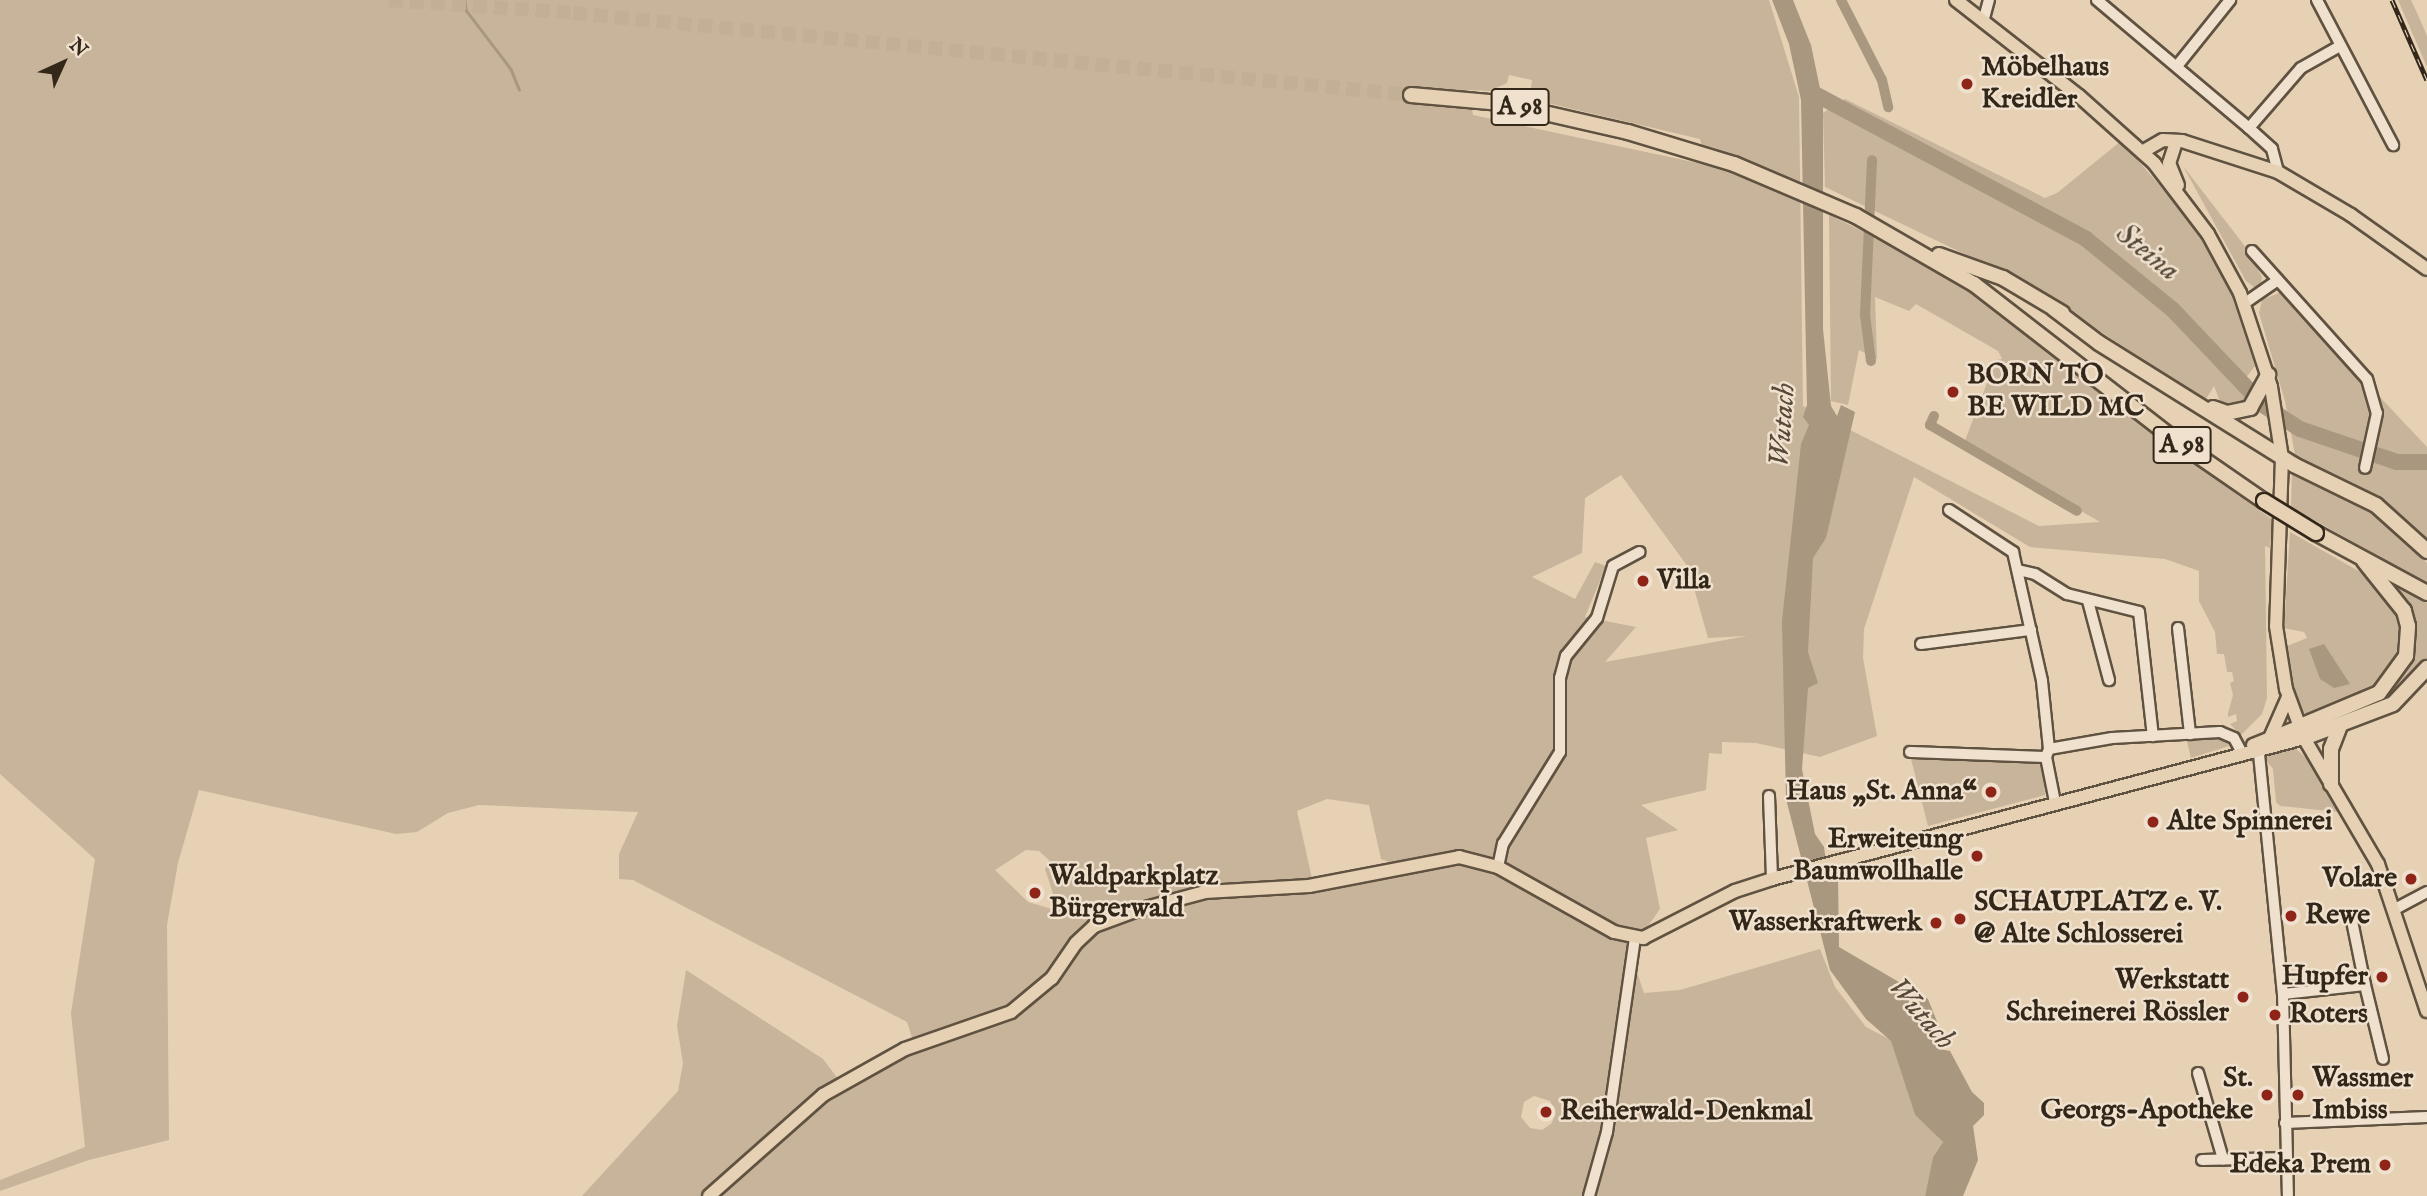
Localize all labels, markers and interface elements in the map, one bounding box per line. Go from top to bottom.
north arrow [28,28,98,98]
text: N [64,34,92,62]
place label: Möbelhaus Kreidler [1981,51,2109,117]
marker: Möbelhaus Kreidler [1959,76,1975,92]
road number: A 98 [1490,85,1550,130]
water label: Steina [2108,217,2186,289]
place label: BORN TO BE WILD MC [1967,359,2144,425]
water label: Wutach [1762,382,1804,468]
marker: BORN TO BE WILD MC [1945,384,1961,400]
road number: A 98 [2152,422,2212,467]
place label: Villa [1657,564,1710,598]
marker: Villa [1635,573,1651,589]
place label: Haus „St. Anna“ [1786,775,1977,809]
marker: Haus „St. Anna“ [1983,784,1999,800]
place label: Alte Spinnerei [2167,805,2332,839]
marker: Alte Spinnerei [2145,814,2161,830]
place label: Erweiteung Baumwollhalle [1793,823,1963,889]
marker: Erweiteung Baumwollhalle [1969,848,1985,864]
place label: Waldparkplatz Bürgerwald [1049,860,1218,926]
place label: Volare [2322,862,2397,896]
marker: Volare [2403,871,2419,887]
marker: Waldparkplatz Bürgerwald [1027,885,1043,901]
place label: SCHAUPLATZ e. V. @ Alte Schlosserei [1974,886,2222,952]
place label: Rewe [2305,899,2370,933]
place label: Wasserkraftwerk [1729,906,1922,940]
marker: Rewe [2283,908,2299,924]
marker: SCHAUPLATZ e. V. @ Alte Schlosserei [1952,911,1968,927]
marker: Wasserkraftwerk [1928,915,1944,931]
place label: Hupfer [2282,960,2368,994]
place label: Werkstatt Schreinerei Rössler [2006,964,2229,1030]
marker: Hupfer [2374,969,2390,985]
water label: Wutach [1880,970,1962,1058]
marker: Werkstatt Schreinerei Rössler [2235,989,2251,1005]
place label: Roters [2289,998,2368,1032]
marker: Roters [2267,1007,2283,1023]
place label: St. Georgs-Apotheke [2040,1062,2253,1128]
place label: Wassmer Imbiss [2312,1062,2413,1128]
marker: St. Georgs-Apotheke [2259,1087,2275,1103]
marker: Wassmer Imbiss [2290,1087,2306,1103]
place label: Reiherwald-Denkmal [1560,1095,1812,1129]
marker: Reiherwald-Denkmal [1538,1104,1554,1120]
place label: Edeka Prem [2230,1148,2371,1182]
marker: Edeka Prem [2377,1157,2393,1173]

